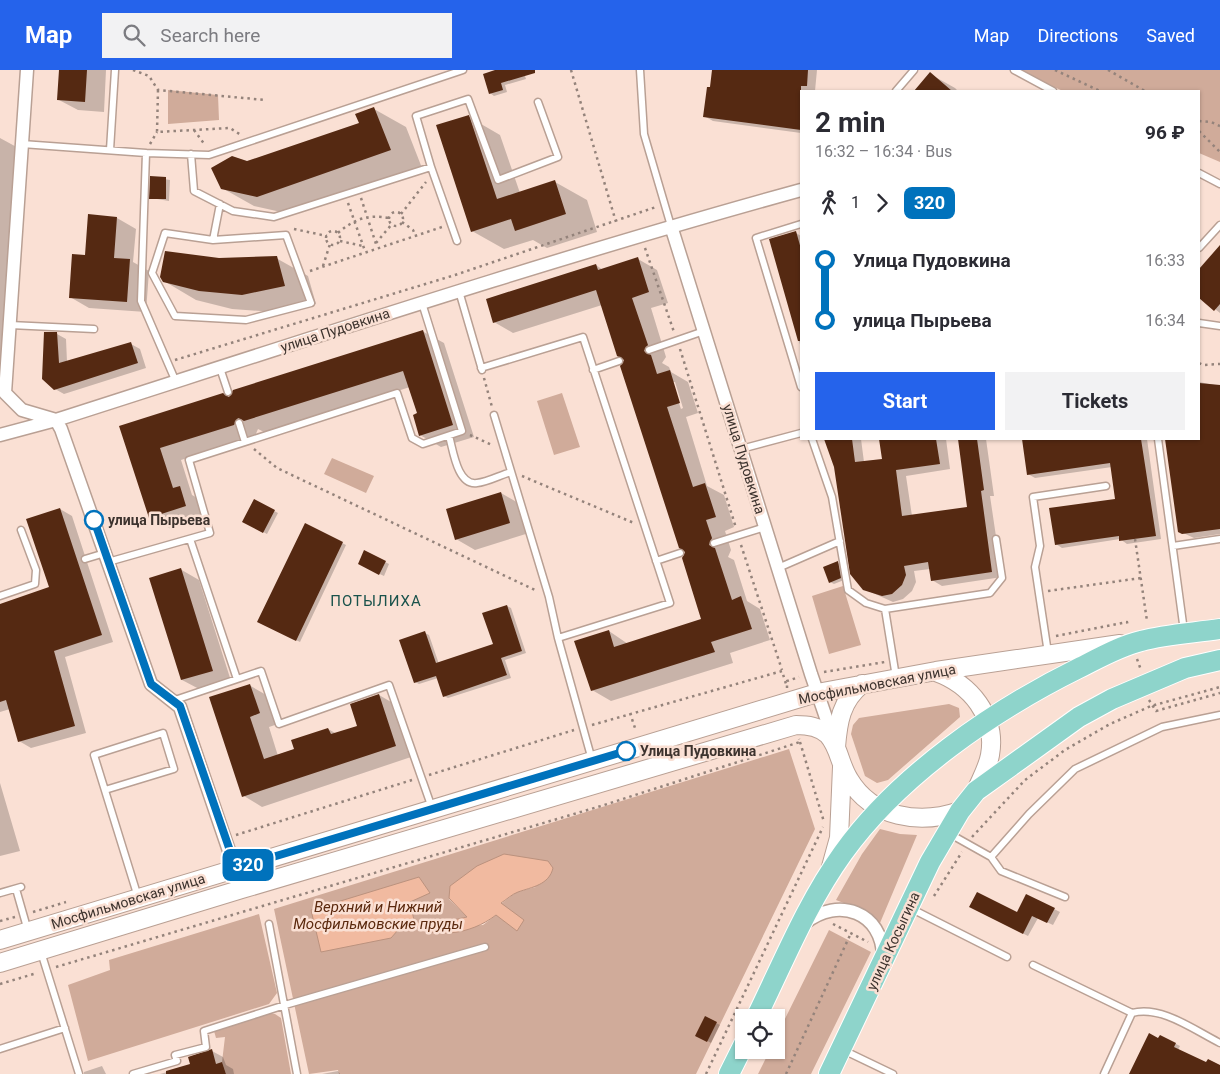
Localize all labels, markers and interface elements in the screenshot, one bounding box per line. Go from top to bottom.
search box [102,13,452,58]
text: Map [25,21,72,49]
icon: search [120,21,148,49]
text: Search here [160,24,260,47]
text: Map [974,25,1009,46]
text: Directions [1037,25,1118,46]
text: Saved [1146,25,1195,46]
text: 2 min [815,106,885,139]
text: 96 ₽ [1145,121,1185,144]
text: 16:32 – 16:34 · Bus [815,142,952,161]
icon: walk [815,189,843,217]
icon: forward [868,189,896,217]
text: 320 [914,192,945,213]
text: 1 [851,193,860,212]
text: Улица Пудовкина [853,249,1011,272]
text: 16:33 [1145,251,1185,270]
street label: улица Пудовкина [278,305,392,355]
text: улица Пырьева [853,309,992,332]
text: 16:34 [1145,311,1185,330]
button: Start [815,372,995,430]
button: Tickets [1005,372,1185,430]
street label: улица Пудовкина [720,402,768,516]
marker: улица Пырьева [84,510,104,530]
place label: улица Пырьева [108,512,211,528]
district label: ПОТЫЛИХА [330,592,422,610]
street label: Мосфильмовская улица [797,661,957,707]
marker: Улица Пудовкина [616,741,636,761]
place label: Улица Пудовкина [640,743,757,759]
line badge: 320 [219,849,277,881]
text: 320 [233,854,263,875]
street label: Мосфильмовская улица [49,870,207,932]
street label: улица Косыгина [863,889,923,993]
water label: Верхний и Нижний Мосфильмовские пруды [293,898,463,933]
map controls [735,1009,785,1059]
button: locate [735,1009,785,1059]

